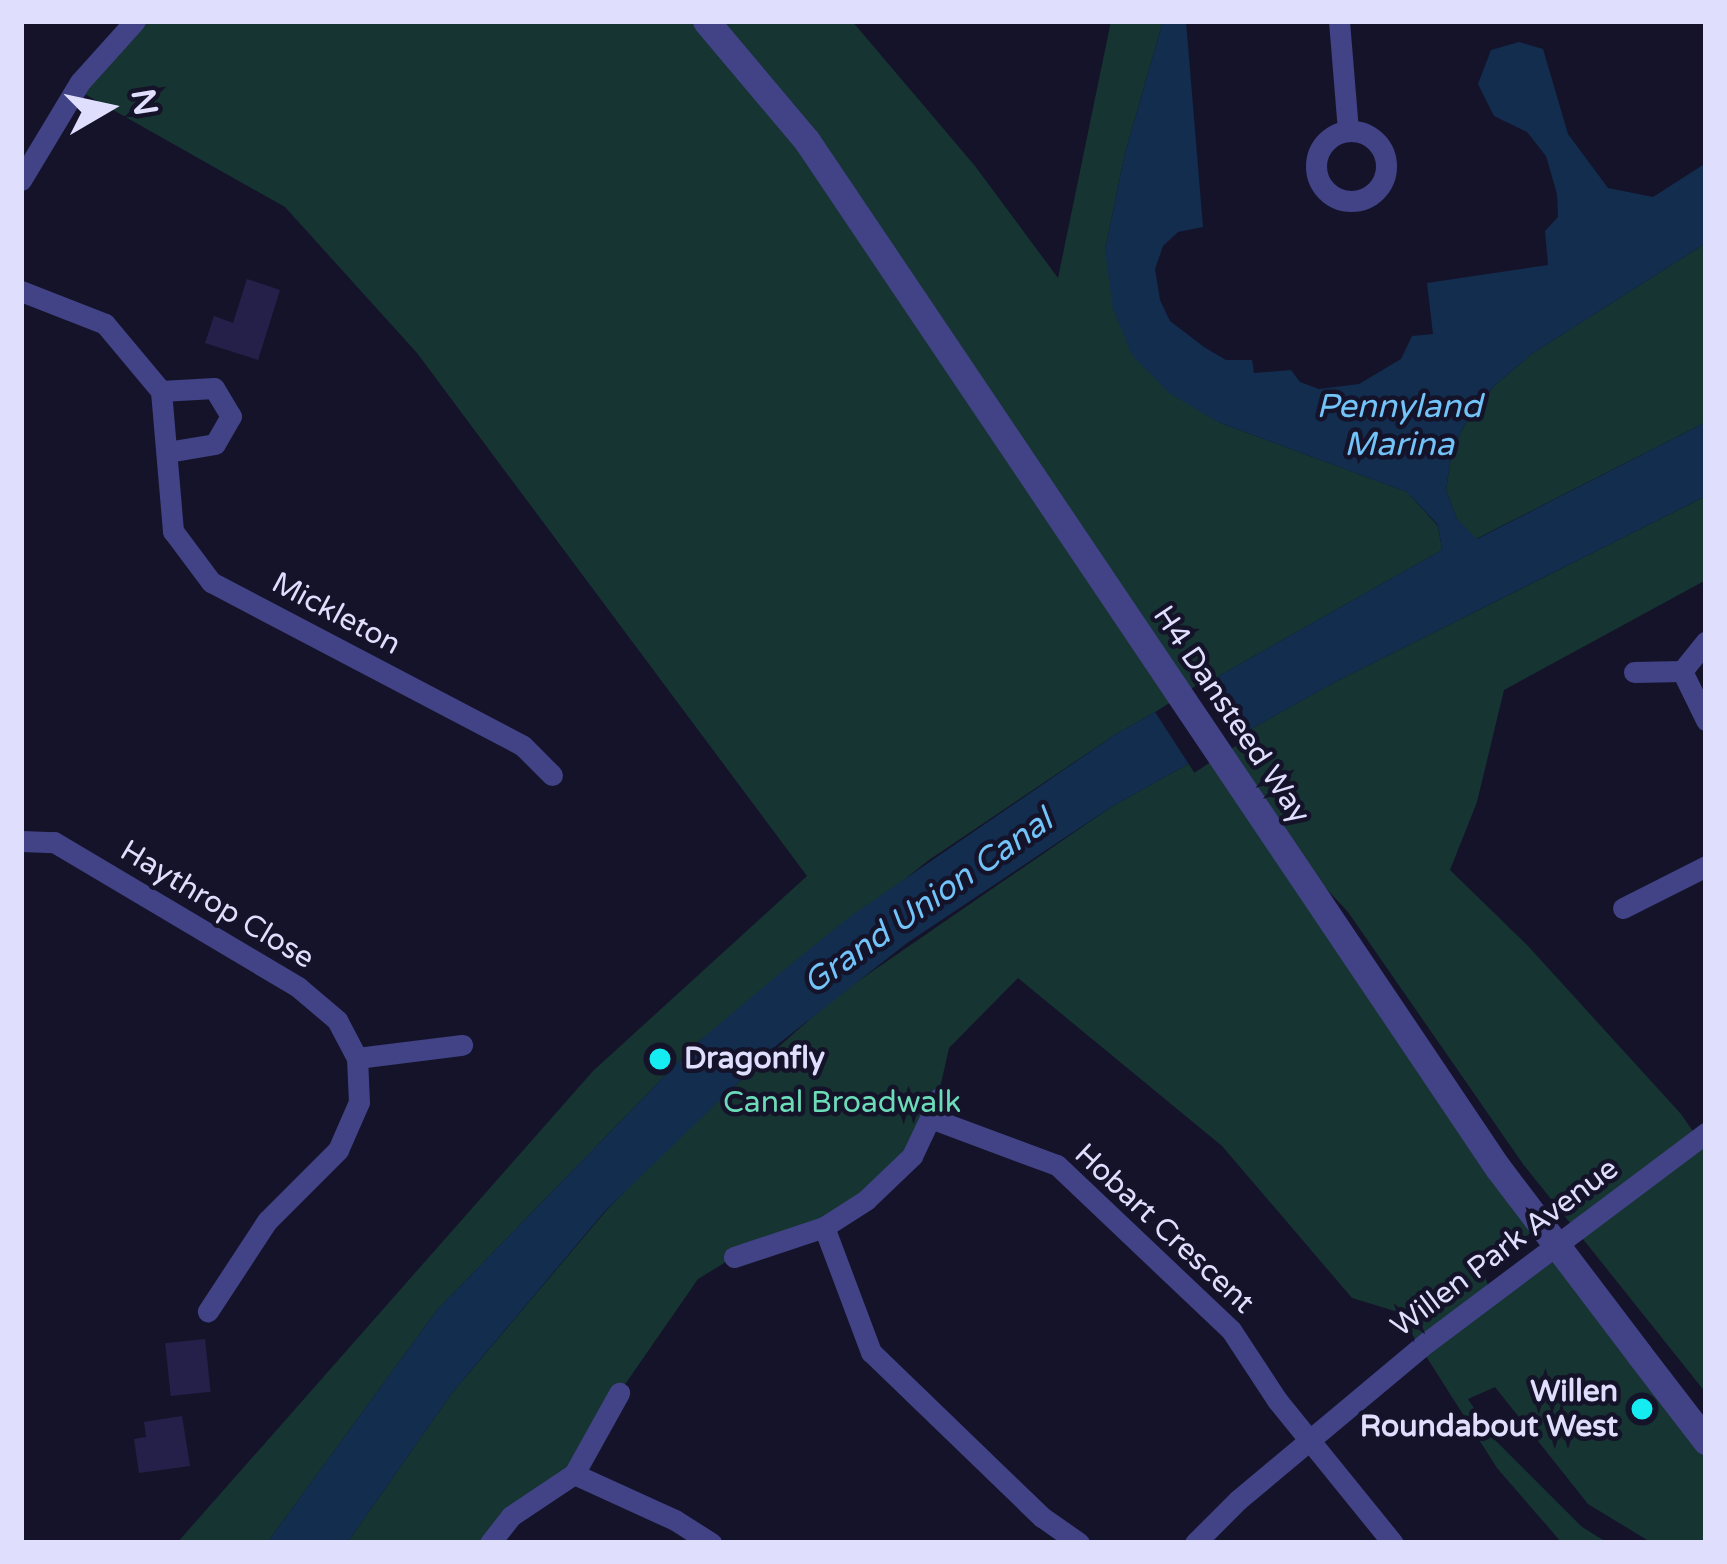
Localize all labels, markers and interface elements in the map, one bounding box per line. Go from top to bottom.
north arrow [48,48,168,168]
text: N [123,86,165,118]
water label: Pennyland Marina [1316,387,1482,465]
street label: Mickleton [265,565,407,663]
street label: H4 Dansteed Way [1145,599,1317,831]
water label: Grand Union Canal [796,801,1060,1003]
street label: Haythrop Close [114,833,320,977]
place label: Dragonfly [684,1041,825,1077]
marker: Dragonfly [647,1046,673,1072]
park label: Canal Broadwalk [723,1085,961,1121]
street label: Hobart Crescent [1067,1137,1261,1321]
street label: Willen Park Avenue [1384,1151,1626,1345]
place label: Willen Roundabout West [1360,1374,1618,1444]
marker: Willen Roundabout West [1629,1396,1655,1422]

